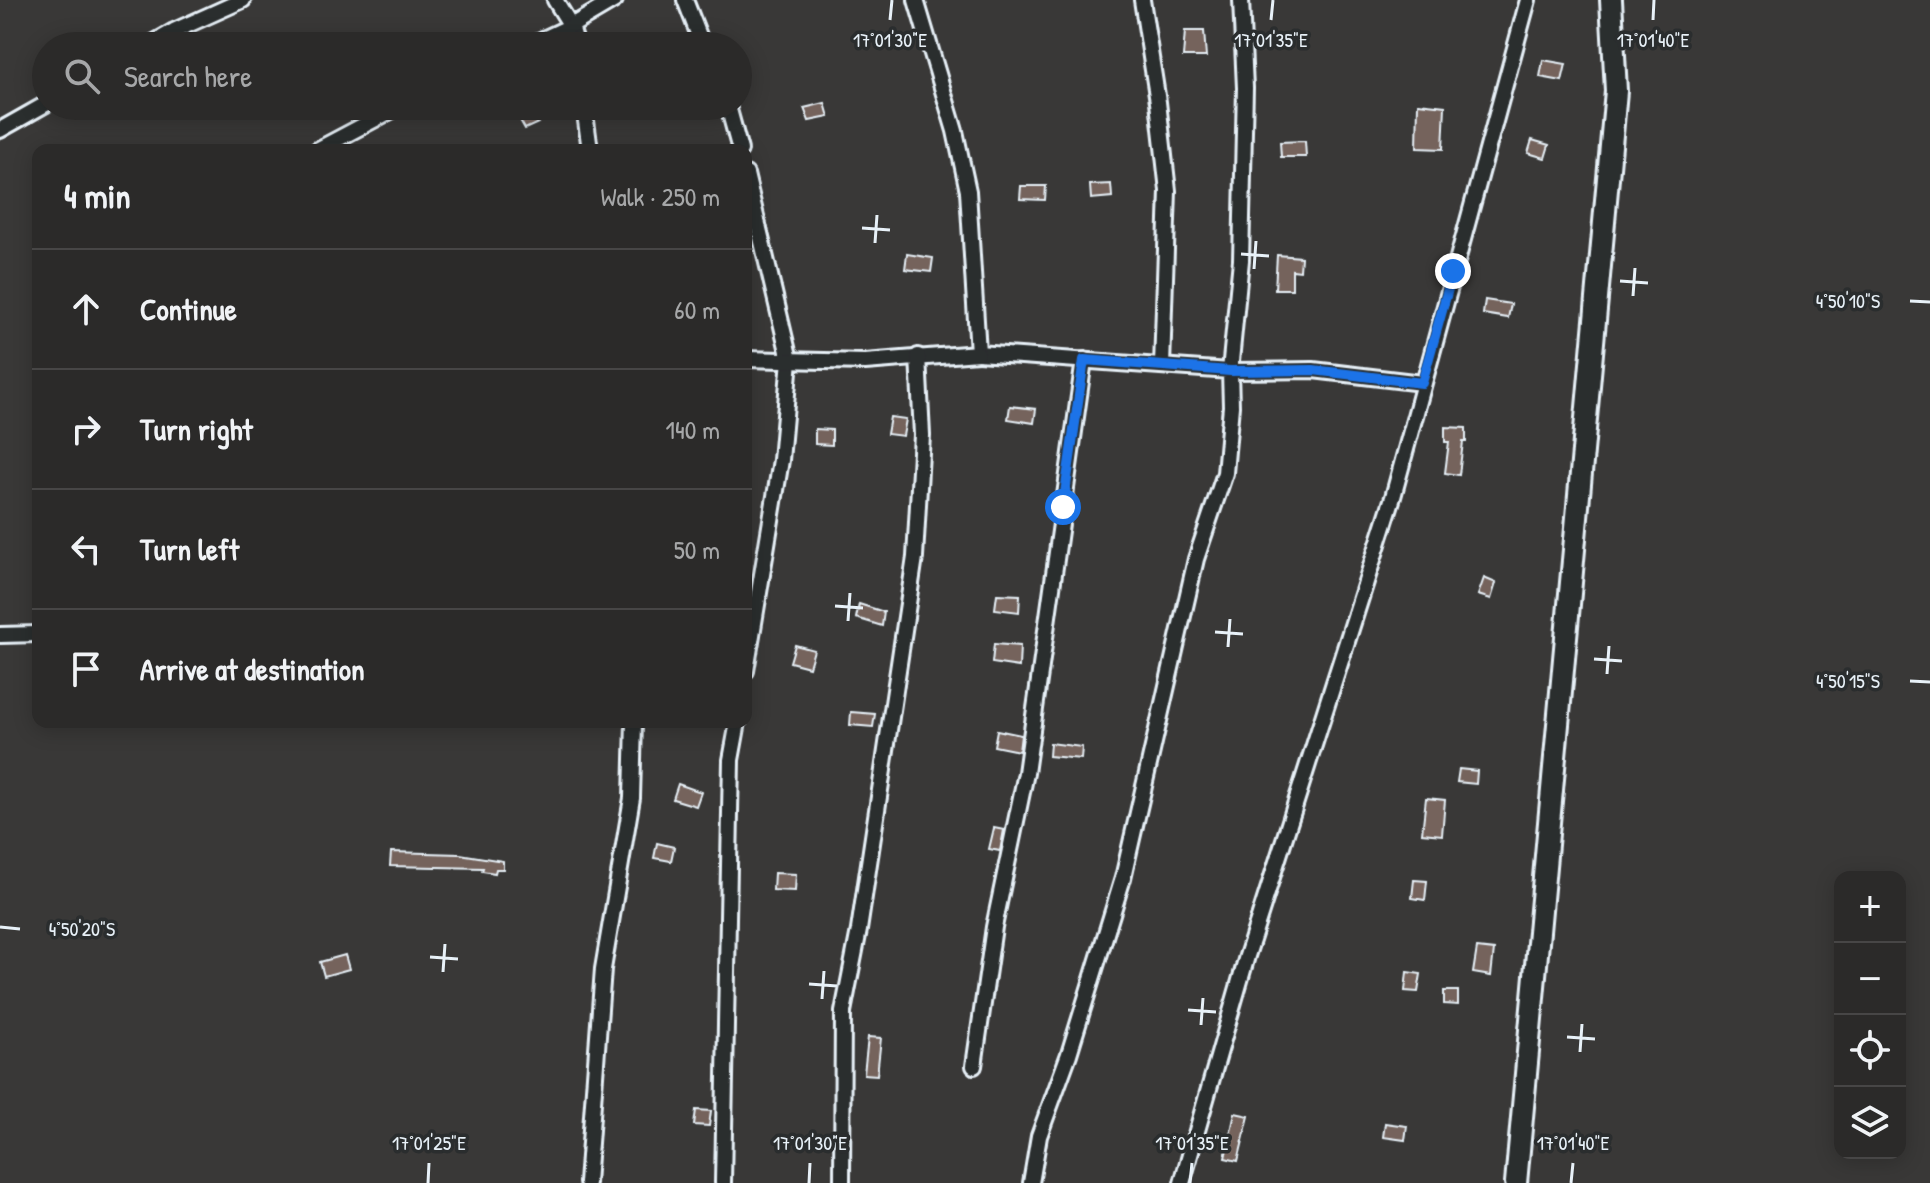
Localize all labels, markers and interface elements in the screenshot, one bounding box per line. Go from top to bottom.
text: 17°01'30"E [853,26,927,53]
text: 17°01'35"E [1234,26,1308,53]
text: 17°01'40"E [1617,26,1689,53]
search box [32,32,752,120]
icon: search [60,54,104,98]
text: Search here [124,56,252,96]
text: 4 min [64,173,131,219]
text: Walk · 250 m [600,179,720,214]
route end [1435,253,1471,289]
icon: ahead [64,287,108,331]
text: 4°50'10"S [1816,287,1880,314]
text: Continue [140,289,237,329]
text: 60 m [674,292,720,327]
icon: right [64,407,108,451]
text: Turn right [140,409,253,449]
text: 140 m [666,412,720,447]
route start [1045,489,1081,525]
icon: left [64,527,108,571]
text: Turn left [140,529,239,569]
text: 50 m [674,532,720,567]
icon: arrive [64,647,108,691]
text: Arrive at destination [140,649,365,689]
text: 4°50'15"S [1816,667,1880,694]
map controls [1834,871,1906,1159]
button: + [1834,871,1906,943]
text: 4°50'20"S [49,915,115,942]
button: − [1834,943,1906,1015]
button: locate [1834,1015,1906,1087]
button: layers [1834,1087,1906,1159]
text: 17°01'25"E [392,1129,466,1156]
text: 17°01'30"E [773,1129,847,1156]
text: 17°01'35"E [1155,1129,1229,1156]
text: 17°01'40"E [1537,1129,1609,1156]

